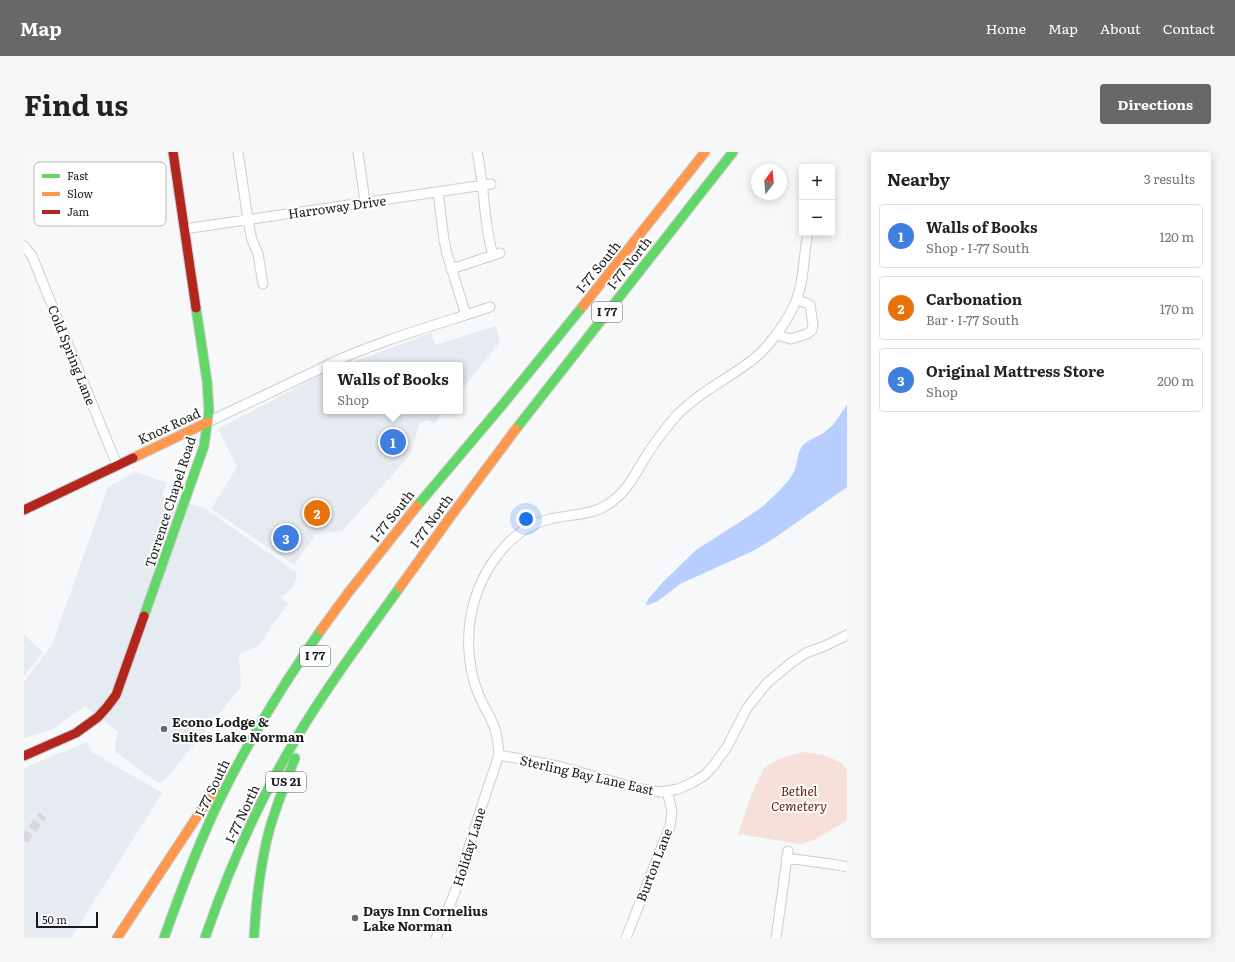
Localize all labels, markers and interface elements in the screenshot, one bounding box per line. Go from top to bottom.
text: Map [20,14,62,42]
text: Home [986,18,1026,38]
text: Map [1048,18,1078,38]
text: About [1100,18,1141,38]
text: Contact [1163,18,1215,38]
text: Find us [24,83,128,125]
button: Directions [1100,84,1211,124]
legend [34,162,166,226]
north arrow [751,164,787,200]
map controls [799,164,835,236]
button: + [799,164,835,200]
text: Nearby [887,166,950,191]
text: Fast [67,167,89,183]
text: 3 results [1144,169,1195,188]
text: Slow [67,185,93,201]
street label: Harroway Drive [287,190,388,223]
button: − [799,200,835,236]
text: Jam [67,203,90,219]
text: Walls of Books [926,215,1037,238]
text: 1 [898,227,904,246]
text: 120 m [1159,227,1194,246]
street label: I-77 North [602,232,656,293]
street label: I-77 South [571,236,625,297]
text: Shop · I-77 South [926,238,1029,257]
text: Carbonation [926,287,1022,310]
text: 2 [898,299,904,318]
text: 170 m [1160,299,1194,318]
street label: Cold Spring Lane [44,302,101,408]
road number: I 77 [592,302,622,322]
text: Bar · I-77 South [926,310,1019,329]
text: Original Mattress Store [926,359,1105,382]
popup [323,362,463,414]
text: Walls of Books [337,367,449,390]
text: 3 [897,371,905,390]
text: 200 m [1157,371,1194,390]
text: Shop [926,382,958,401]
text: Shop [337,390,369,409]
street label: Knox Road [134,403,203,448]
pin: 1 [380,427,406,457]
street label: Torrence Chapel Road [139,434,200,570]
street label: I-77 South [365,485,418,546]
street label: I-77 North [405,489,457,552]
pin: 2 [304,498,330,528]
your location [516,509,536,529]
pin: 3 [273,523,299,553]
road number: I 77 [300,646,330,666]
place label: Econo Lodge & Suites Lake Norman [172,712,304,746]
marker: Econo Lodge & Suites Lake Norman [159,724,169,734]
street label: Sterling Bay Lane East [518,750,657,799]
street label: I-77 South [189,755,234,820]
road number: US 21 [266,772,306,792]
street label: I-77 North [220,781,264,846]
park label: Bethel Cemetery [771,781,827,815]
street label: Holiday Lane [447,805,490,889]
street label: Burton Lane [631,825,676,904]
place label: Days Inn Cornelius Lake Norman [363,901,488,935]
scale bar [36,910,98,929]
text: 50 m [42,911,67,927]
marker: Days Inn Cornelius Lake Norman [350,913,360,923]

